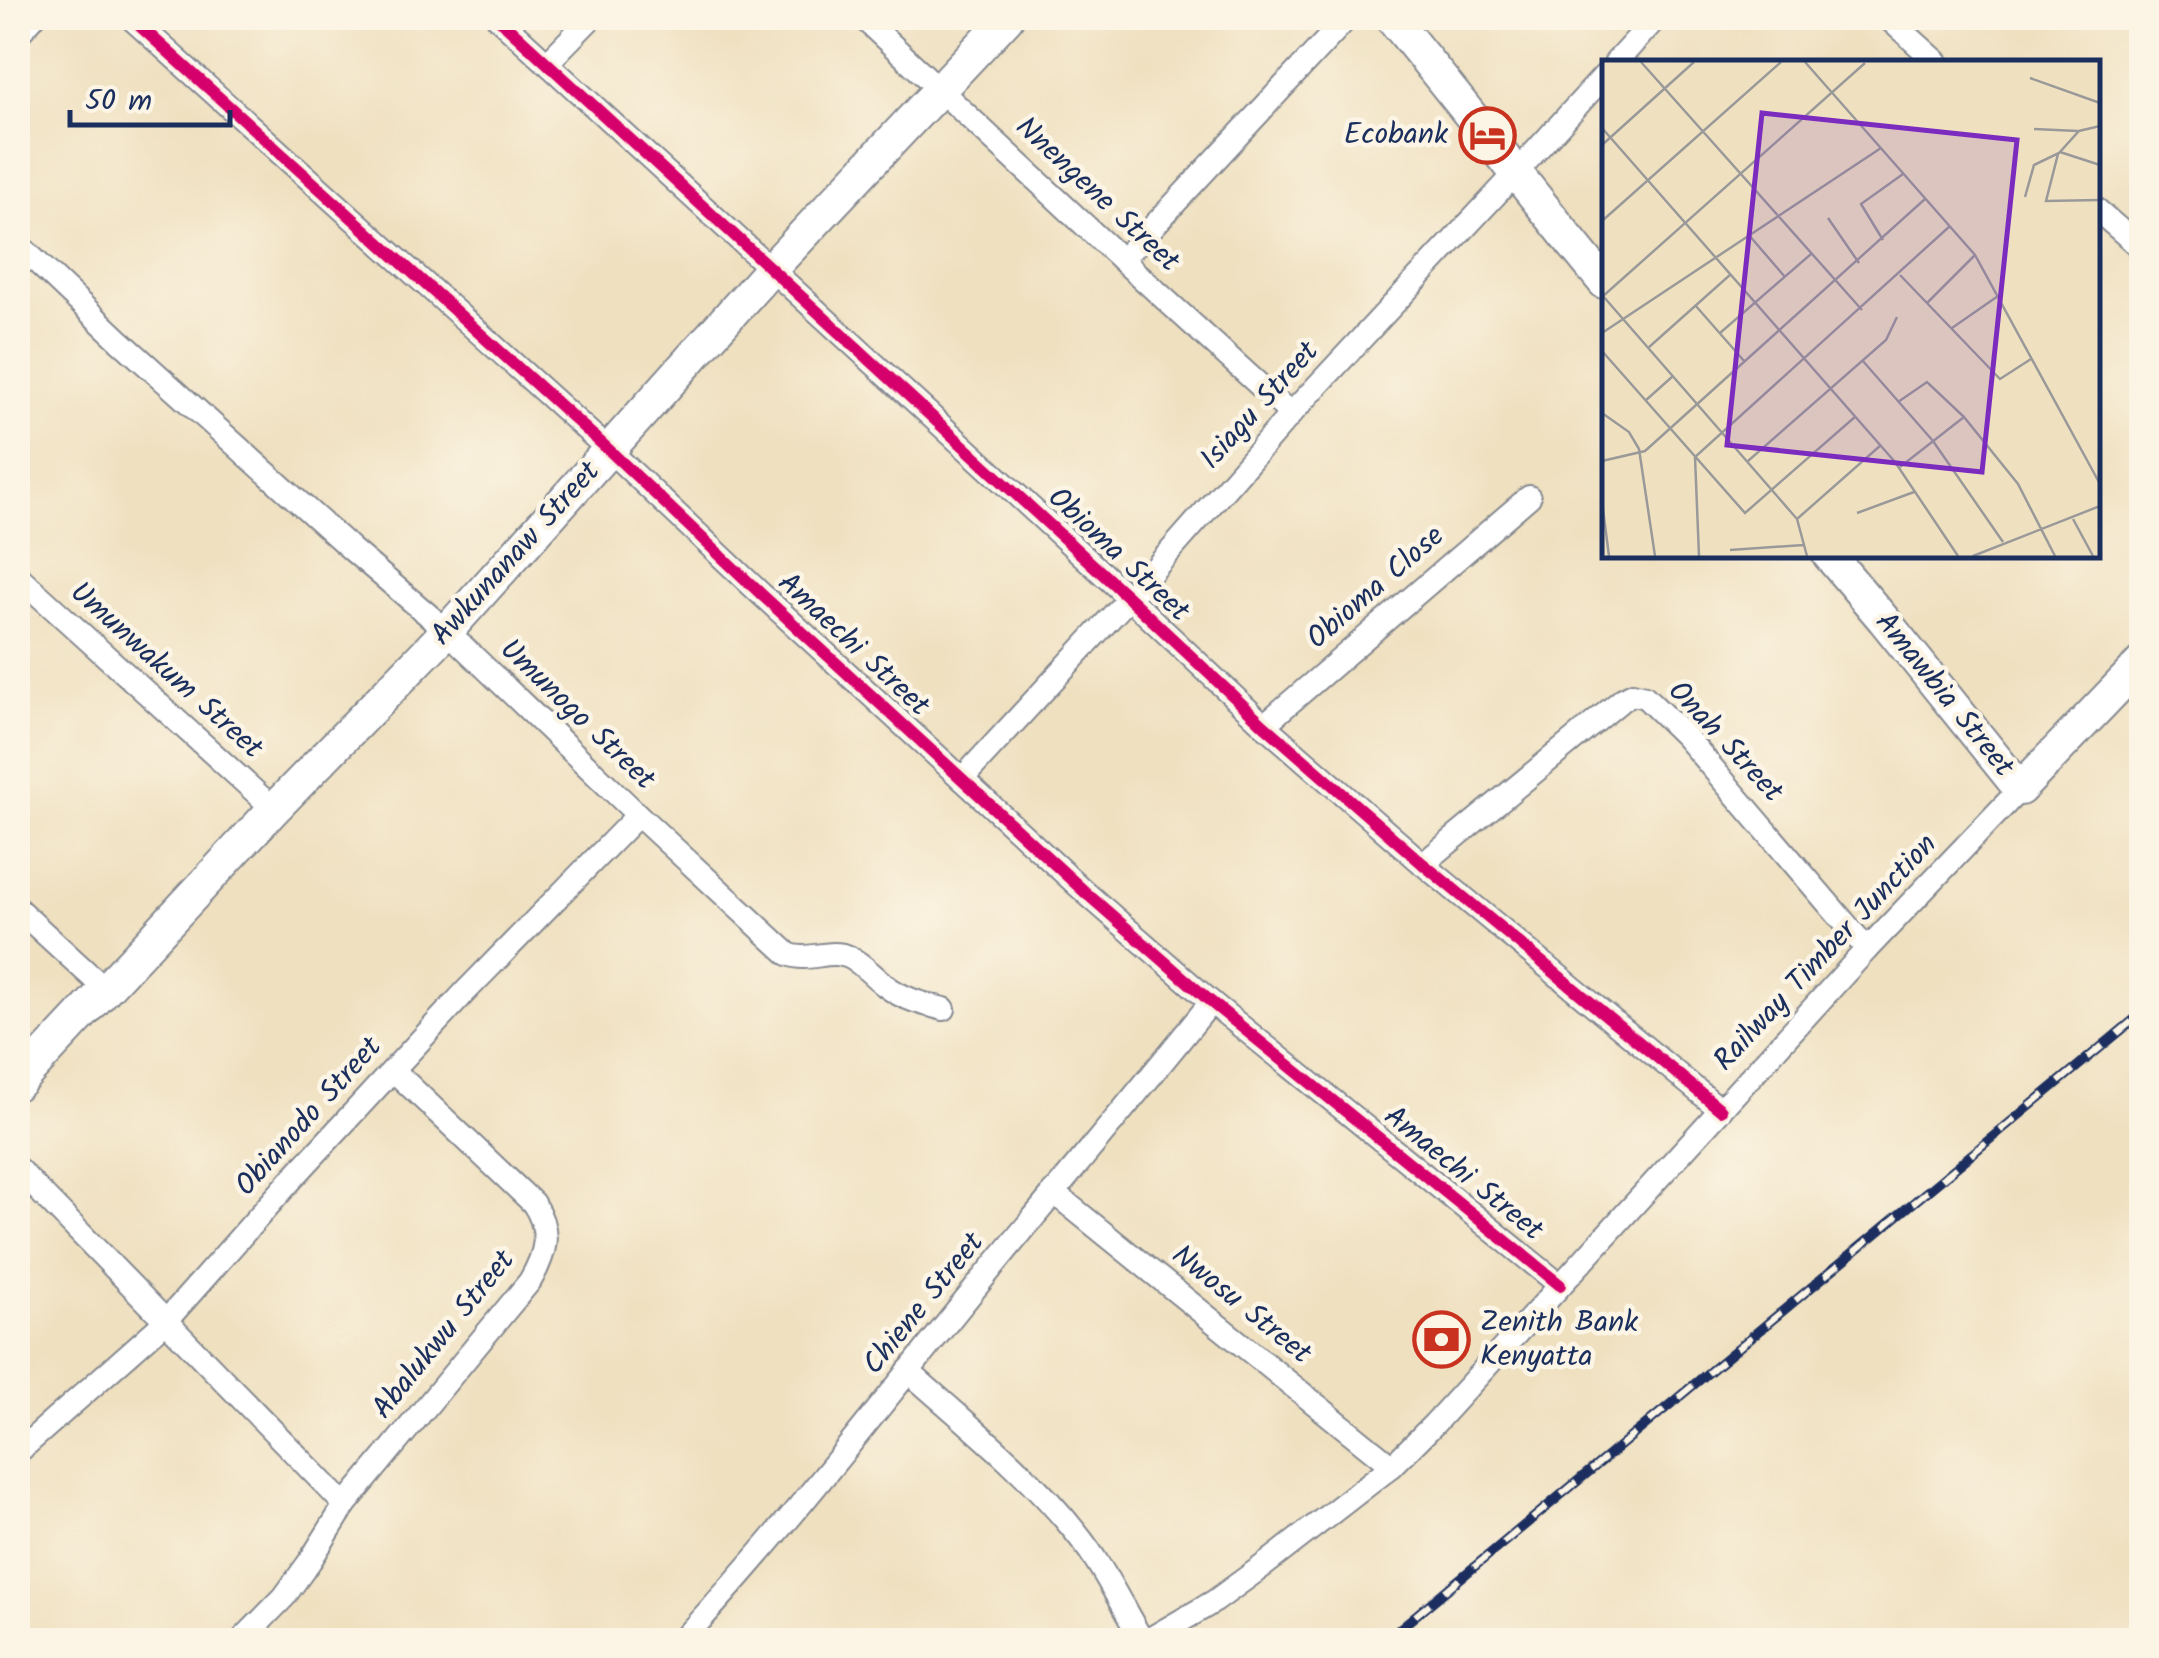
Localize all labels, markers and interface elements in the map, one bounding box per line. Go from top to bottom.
inset map [1602,60,2099,558]
scale bar [70,65,230,127]
text: 50 m [85,78,152,126]
street label: Nnengene Street [1003,105,1191,285]
hotel icon: Ecobank [1457,105,1517,165]
place label: Ecobank [1344,111,1449,159]
street label: Isiagu Street [1189,330,1332,482]
street label: Awkunanaw Street [419,450,613,658]
street label: Obioma Street [1035,476,1201,635]
street label: Obioma Close [1296,514,1456,662]
street label: Amaechi Street [766,561,941,729]
street label: Umunwakum Street [58,571,274,772]
street label: Amawbia Street [1862,602,2026,789]
street label: Umunogo Street [488,628,667,803]
street label: Onah Street [1655,670,1795,814]
street label: Railway Timber Junction [1702,823,1950,1083]
street label: Obianodo Street [224,1026,395,1208]
street label: Amaechi Street [1372,1094,1554,1254]
street label: Chiene Street [851,1222,997,1386]
street label: Nwosu Street [1160,1233,1322,1377]
street label: Abalukwu Street [360,1239,528,1430]
place label: Zenith Bank Kenyatta [1480,1299,1639,1381]
bank icon: Zenith Bank Kenyatta [1411,1310,1471,1370]

